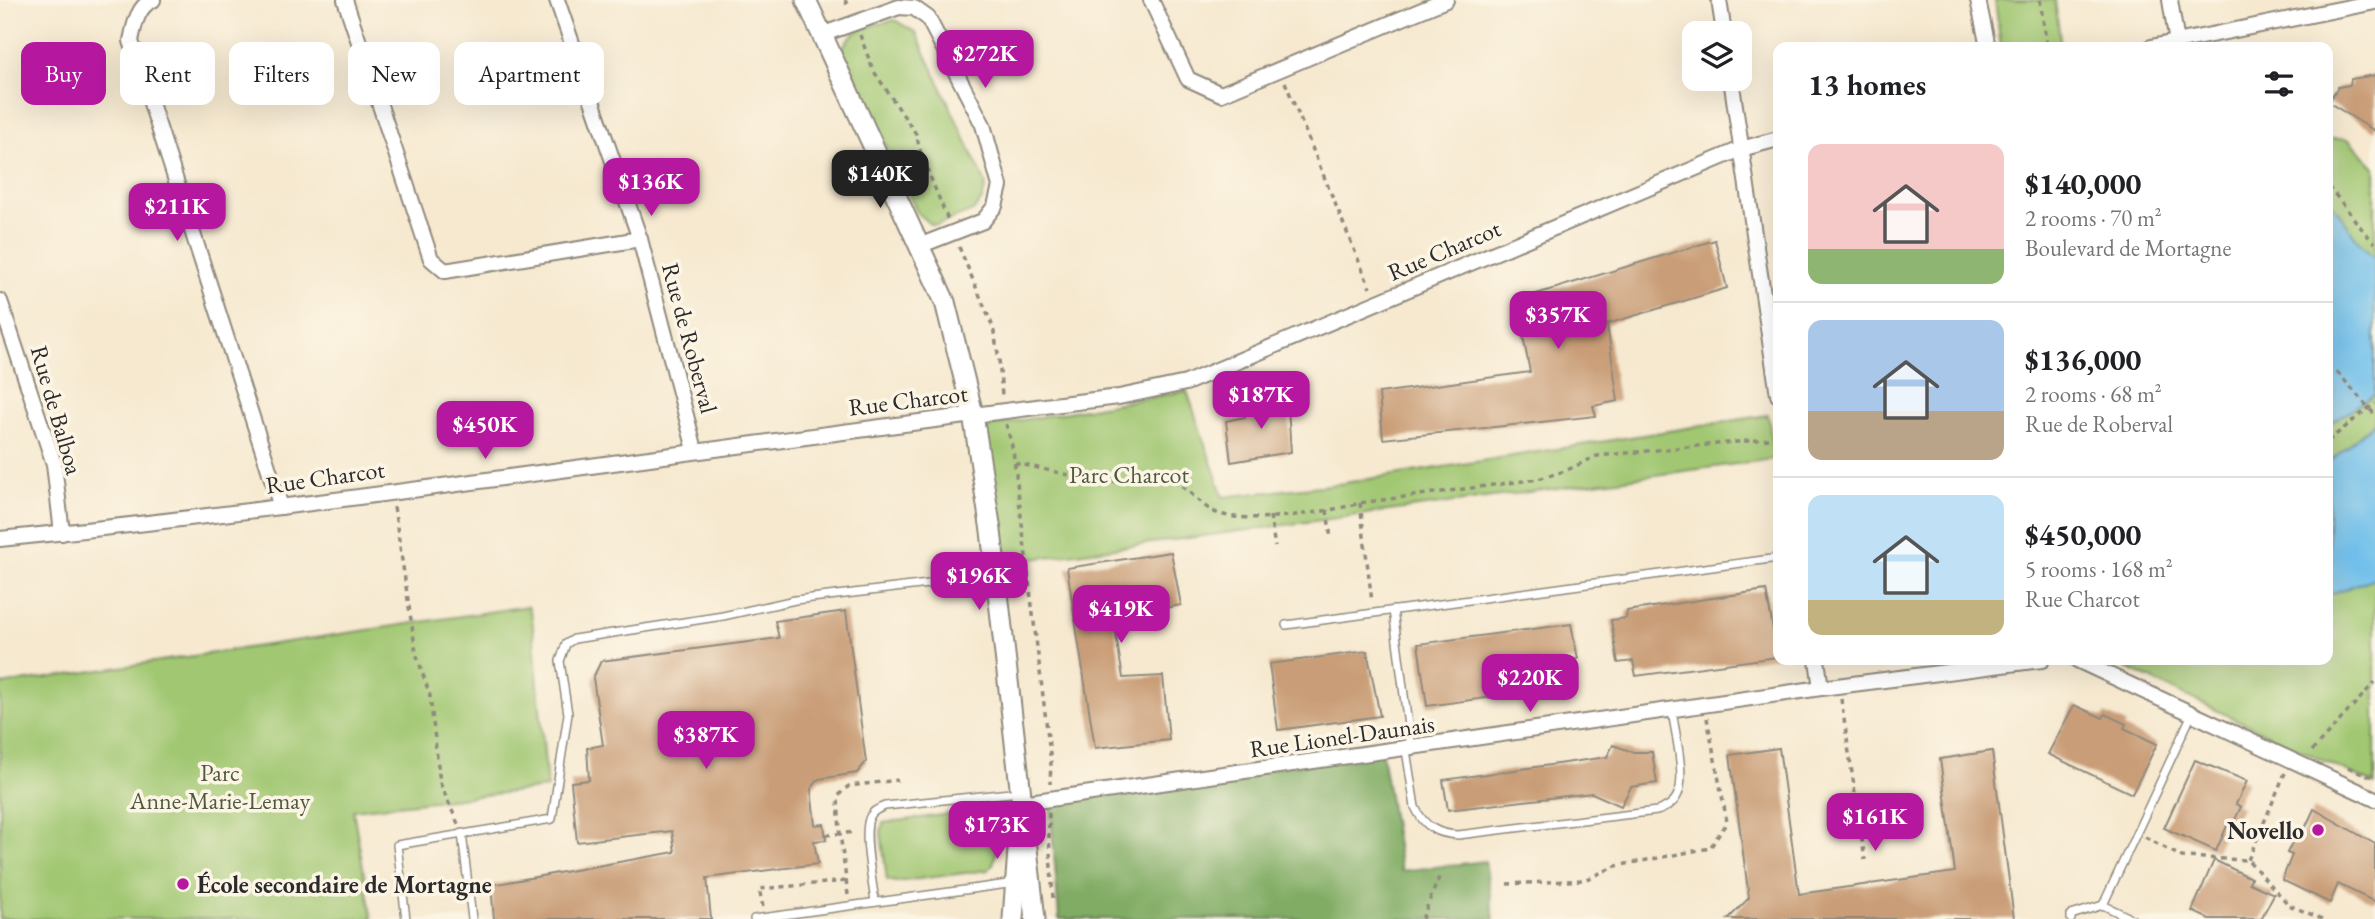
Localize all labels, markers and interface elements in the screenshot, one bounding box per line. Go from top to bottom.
map controls [1682,21,1752,91]
button: layers [1682,21,1752,91]
pin: $272K [936,31,1034,90]
text: $272K [953,38,1017,68]
chip: Buy [21,42,106,105]
chip: Rent [120,42,215,105]
chip: Filters [229,42,334,105]
chip: New [348,42,440,105]
chip: Apartment [454,42,604,105]
text: 13 homes [1808,65,1926,104]
icon: filters [2260,65,2298,103]
pin: $140K [831,150,929,210]
pin: $136K [602,158,700,218]
text: $140K [848,158,912,188]
text: $140,000 [2025,164,2141,203]
text: $136K [619,166,683,196]
icon: home [1864,172,1948,256]
pin: $211K [128,184,226,243]
text: $211K [145,191,209,221]
text: 2 rooms · 70 m² [2025,203,2162,233]
street label: Rue Charcot [1383,212,1506,288]
text: Boulevard de Mortagne [2025,233,2231,263]
street label: Rue de Roberval [655,259,725,417]
pin: $357K [1509,292,1607,351]
text: $357K [1526,299,1590,329]
text: $136,000 [2025,340,2141,379]
street label: Rue de Balboa [24,342,90,479]
icon: home [1864,348,1948,432]
pin: $187K [1212,372,1310,431]
street label: Rue Charcot [847,377,970,423]
text: $187K [1229,379,1293,409]
text: 2 rooms · 68 m² [2025,379,2162,409]
pin: $450K [436,402,534,461]
text: $450K [453,409,517,439]
text: Rue de Roberval [2025,409,2173,439]
street label: Rue Charcot [264,453,387,501]
park label: Parc Charcot [1069,459,1189,490]
text: $450,000 [2025,515,2141,554]
icon: home [1864,523,1948,607]
pin: $196K [930,552,1028,612]
text: 5 rooms · 168 m² [2025,554,2173,584]
text: $196K [947,560,1011,590]
text: Rue Charcot [2025,584,2140,614]
pin: $419K [1072,586,1170,645]
text: $419K [1089,593,1153,623]
pin: $220K [1481,654,1579,714]
text: $220K [1498,662,1562,692]
street label: Rue Lionel-Daunais [1248,708,1436,764]
pin: $387K [657,712,755,771]
text: $387K [674,719,738,749]
park label: Parc Anne-Marie-Lemay [129,757,311,816]
pin: $161K [1826,794,1924,853]
text: $161K [1843,801,1907,831]
pin: $173K [948,802,1046,861]
text: $173K [965,809,1029,839]
place label: Novello [2227,815,2304,846]
marker: Novello [2310,822,2326,838]
place label: École secondaire de Mortagne [197,869,492,901]
marker: École secondaire de Mortagne [175,876,191,892]

